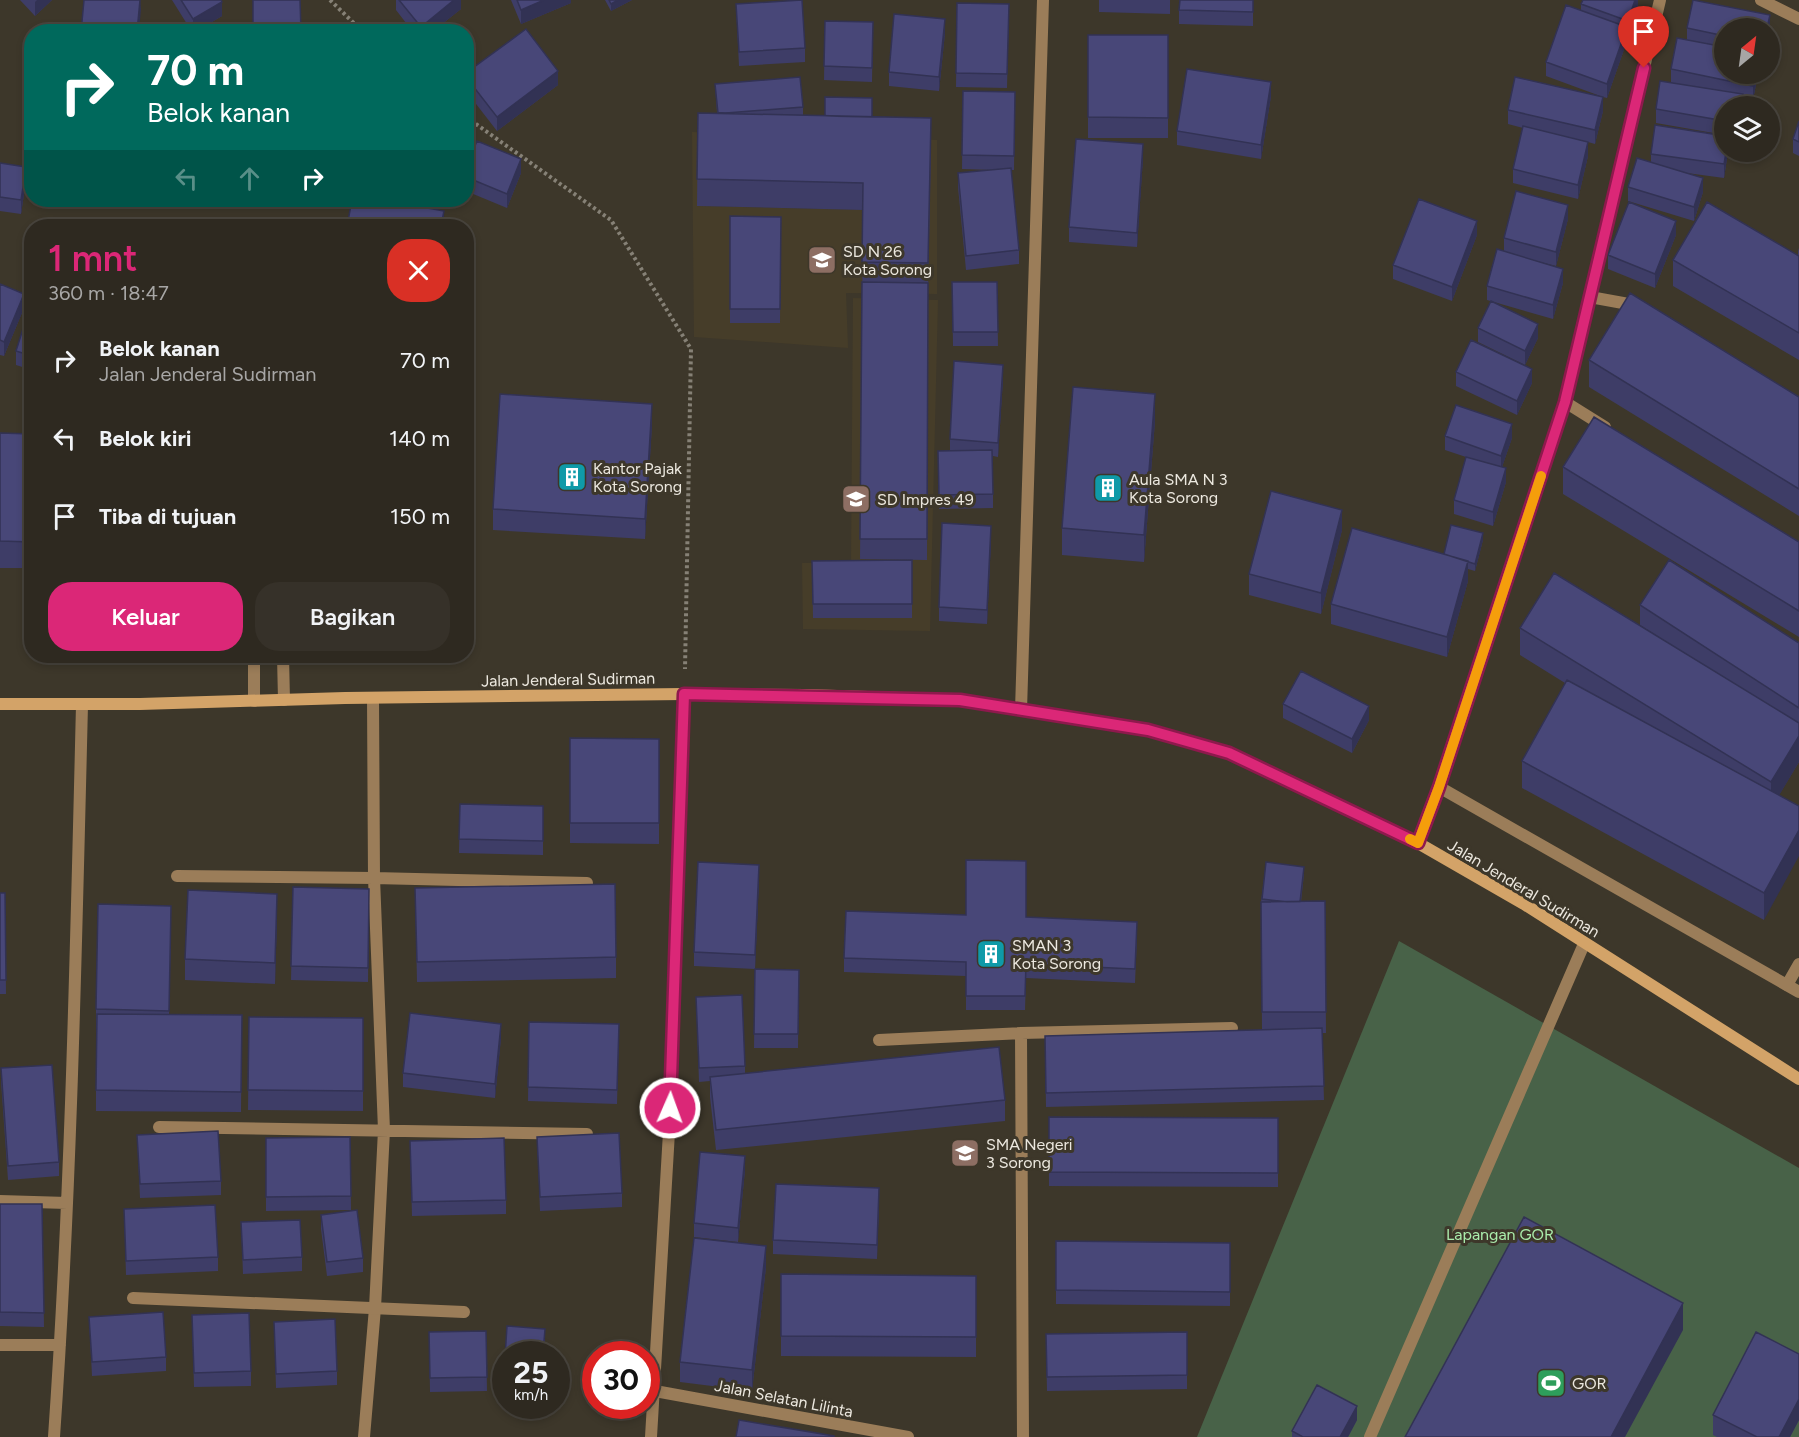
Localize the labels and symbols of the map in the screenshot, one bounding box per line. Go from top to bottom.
pin [1618,6,1669,68]
north arrow [1714,18,1780,84]
place label: SD N 26 Kota Sorong [843,242,932,279]
school or university icon: SD N 26 Kota Sorong [806,244,838,276]
place label: Kantor Pajak Kota Sorong [593,459,682,496]
building icon: Kantor Pajak Kota Sorong [556,461,588,493]
place label: Aula SMA N 3 Kota Sorong [1129,470,1228,507]
building icon: Aula SMA N 3 Kota Sorong [1092,472,1124,504]
school or university icon: SD Impres 49 [840,483,872,515]
place label: SD Impres 49 [877,490,974,509]
street label: Jalan Jenderal Sudirman [481,668,655,691]
street label: Jalan Jenderal Sudirman [1444,835,1603,941]
place label: SMAN 3 Kota Sorong [1012,936,1101,973]
building icon: SMAN 3 Kota Sorong [975,938,1007,970]
position arrow [638,1076,702,1140]
place label: SMA Negeri 3 Sorong [986,1135,1073,1172]
school or university icon: SMA Negeri 3 Sorong [949,1137,981,1169]
park label: Lapangan GOR [1446,1225,1554,1244]
speed limit sign: 30 [582,1341,660,1419]
sports icon: GOR [1535,1367,1567,1399]
place label: GOR [1572,1374,1607,1393]
street label: Jalan Selatan Lilinta [713,1376,855,1421]

